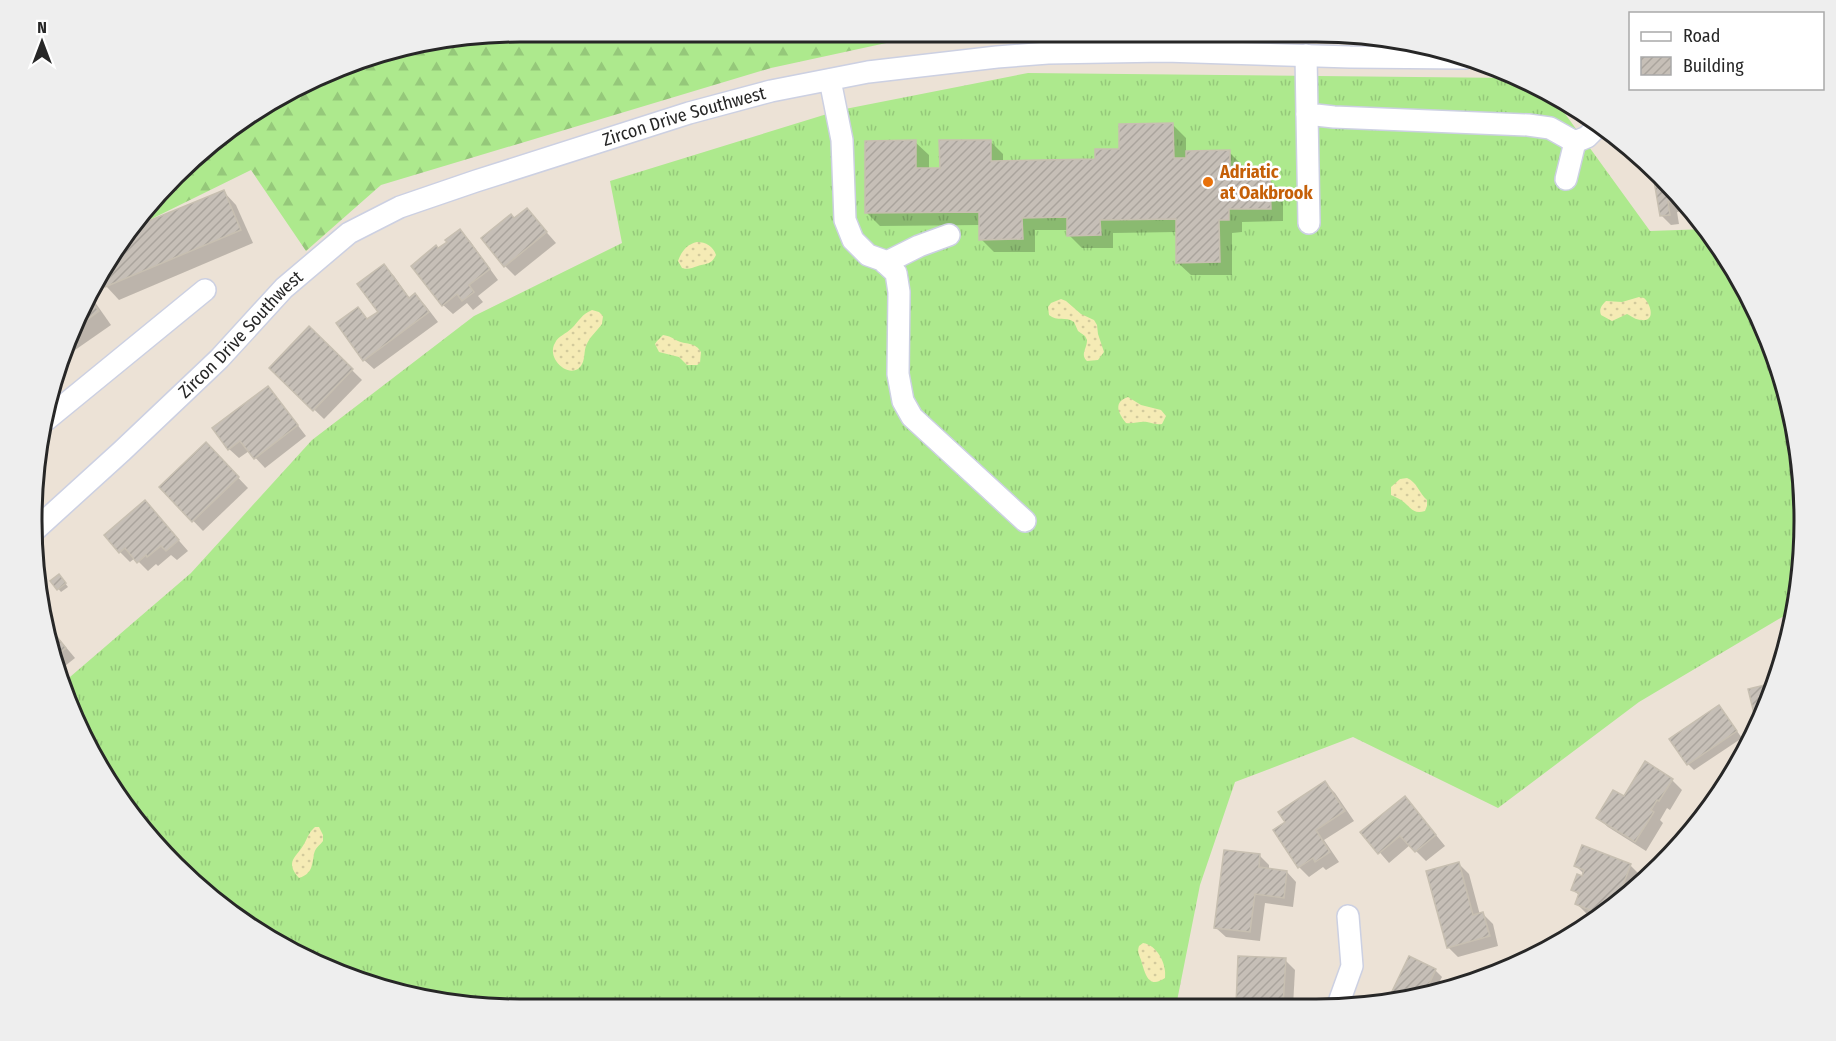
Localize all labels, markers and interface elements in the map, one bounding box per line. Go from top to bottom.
north arrow [12,12,72,72]
legend [1629,12,1824,90]
text: N [37,18,47,37]
text: Road [1683,25,1720,47]
text: Building [1683,55,1744,77]
street label: Zircon Drive Southwest [600,82,768,151]
place label: Adriatic at Oakbrook [1219,161,1313,204]
marker: Adriatic at Oakbrook [1201,175,1215,189]
street label: Zircon Drive Southwest [174,266,307,403]

